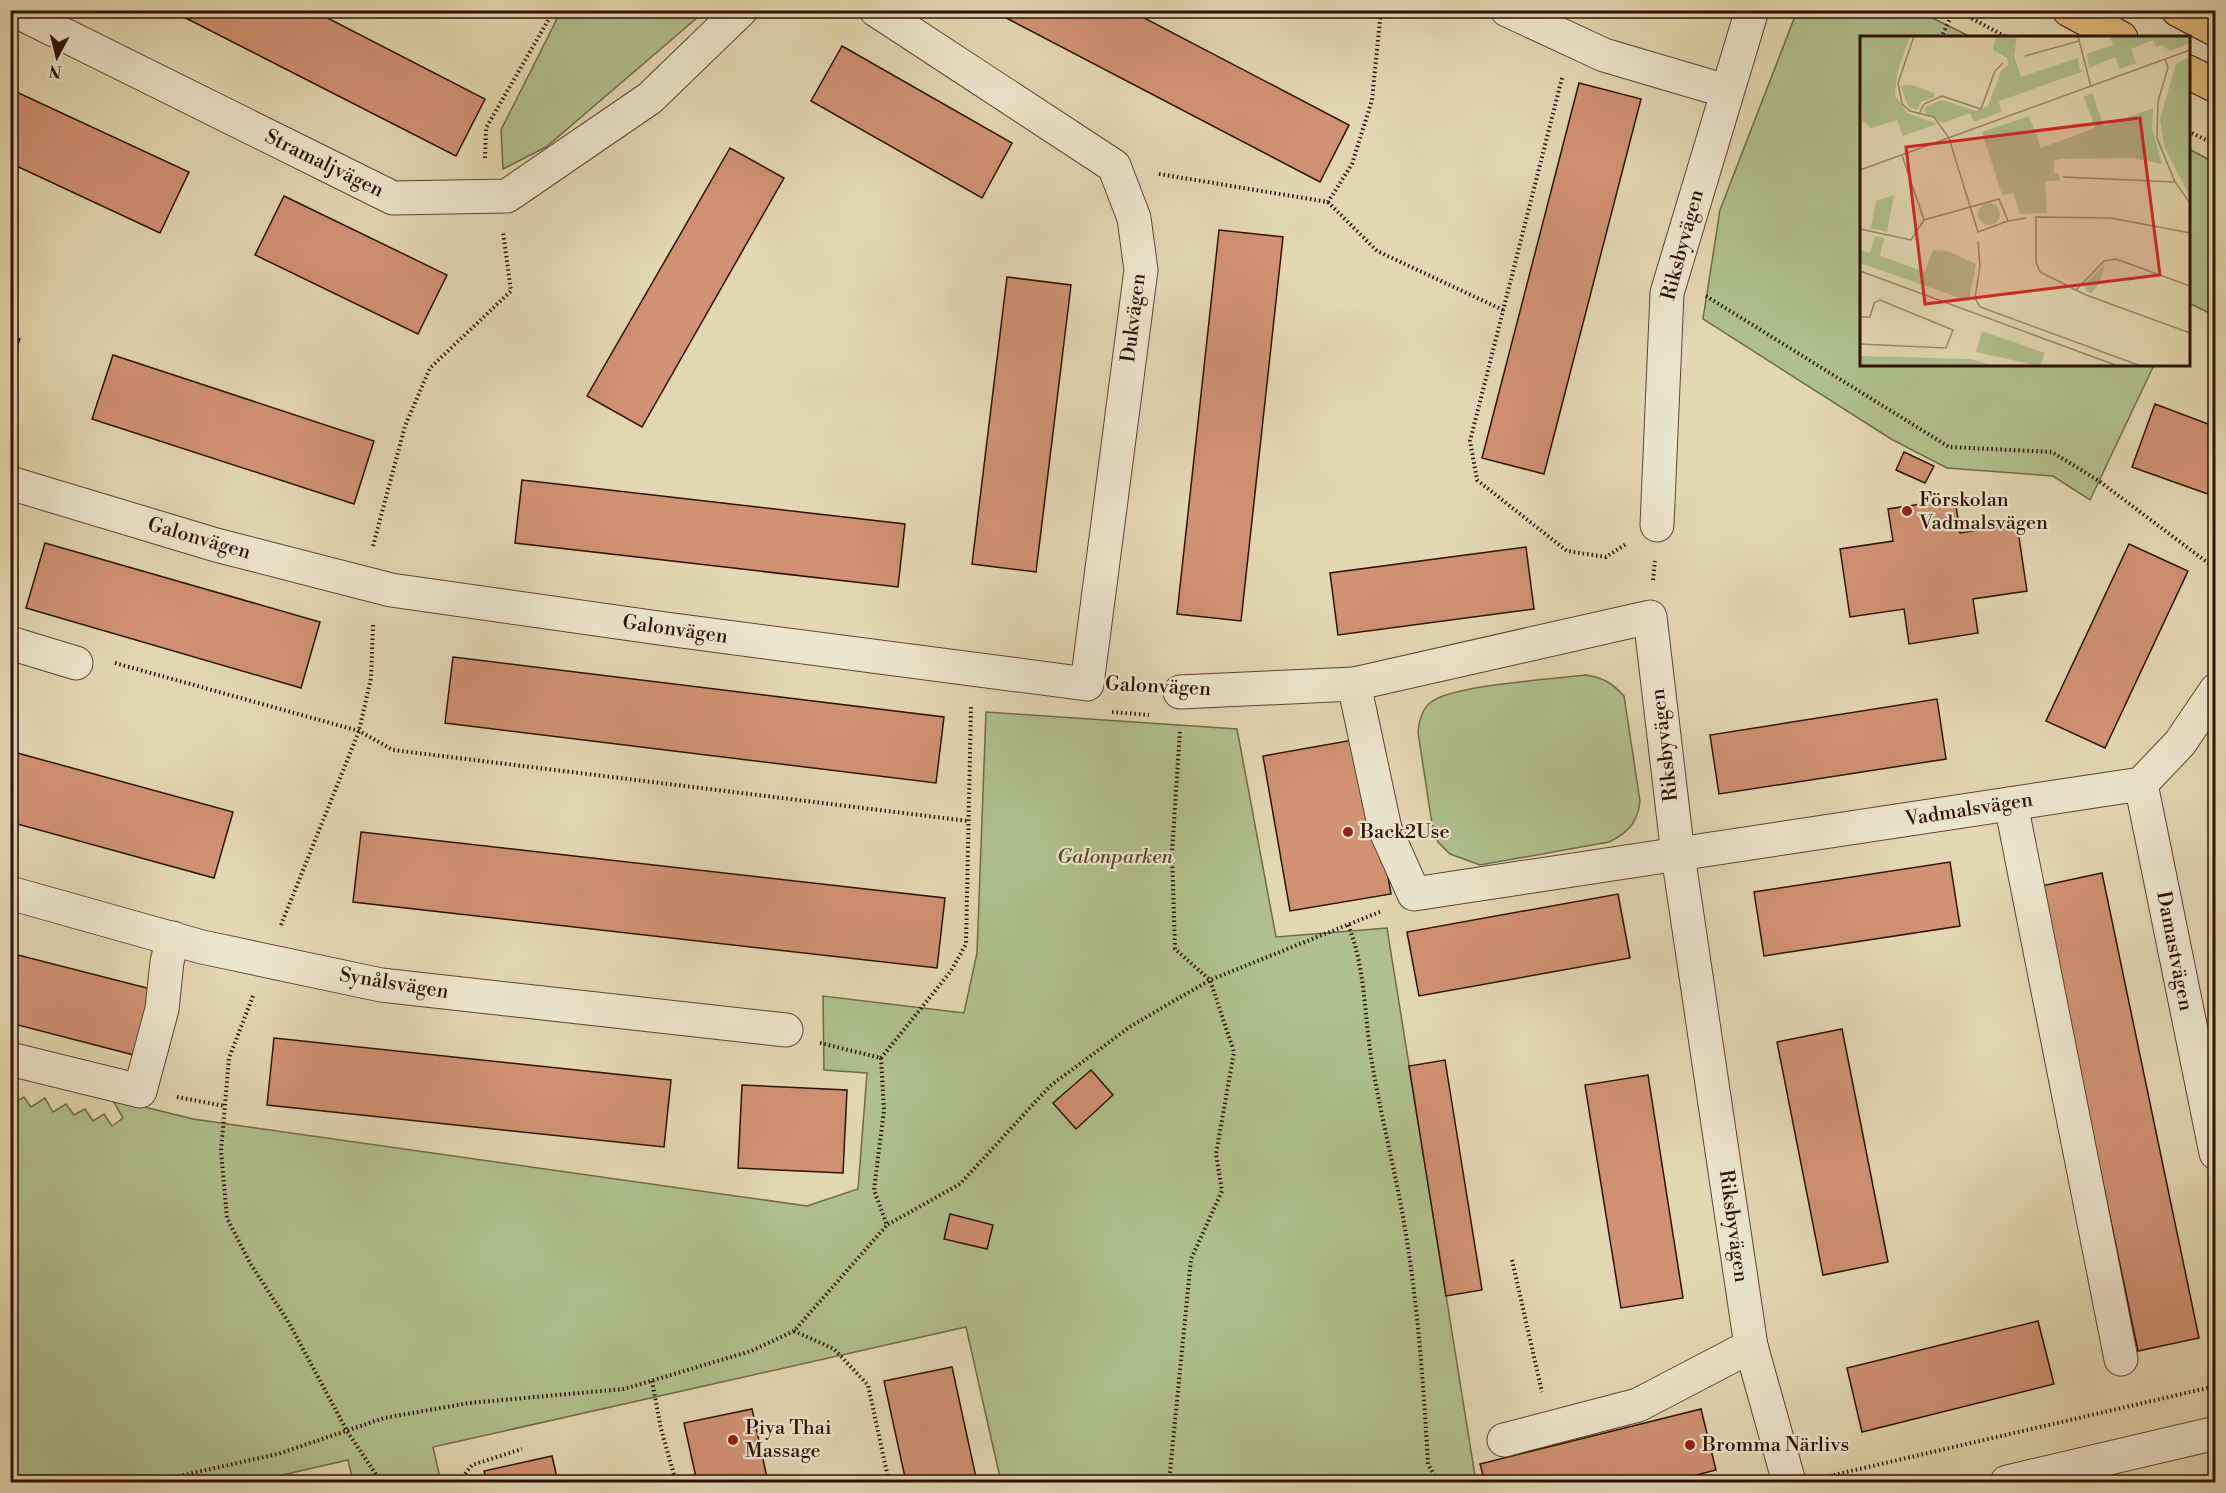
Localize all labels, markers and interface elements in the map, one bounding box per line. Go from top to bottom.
north arrow [27,27,87,87]
inset map [1860,36,2190,366]
text: N [47,60,63,82]
street label: Stramaljvägen [260,124,388,204]
street label: Riksbyvägen [1656,187,1710,303]
street label: Dukvägen [1116,272,1152,364]
place label: Förskolan Vadmalsvägen [1918,488,2048,536]
marker: Förskolan Vadmalsvägen [1900,504,1914,518]
street label: Galonvägen [145,512,253,566]
street label: Galonvägen [621,610,729,650]
street label: Galonvägen [1104,672,1212,702]
street label: Riksbyvägen [1646,687,1684,803]
street label: Vadmalsvägen [1902,788,2035,833]
place label: Back2Use [1359,820,1449,845]
marker: Back2Use [1341,825,1355,839]
park label: Galonparken [1057,845,1174,870]
street label: Damastvägen [2150,889,2198,1013]
street label: Synålsvägen [338,963,450,1005]
street label: Riksbyvägen [1713,1168,1753,1284]
place label: Piya Thai Massage [745,1416,832,1464]
marker: Piya Thai Massage [726,1433,740,1447]
place label: Bromma Närlivs [1701,1433,1849,1458]
marker: Bromma Närlivs [1683,1438,1697,1452]

